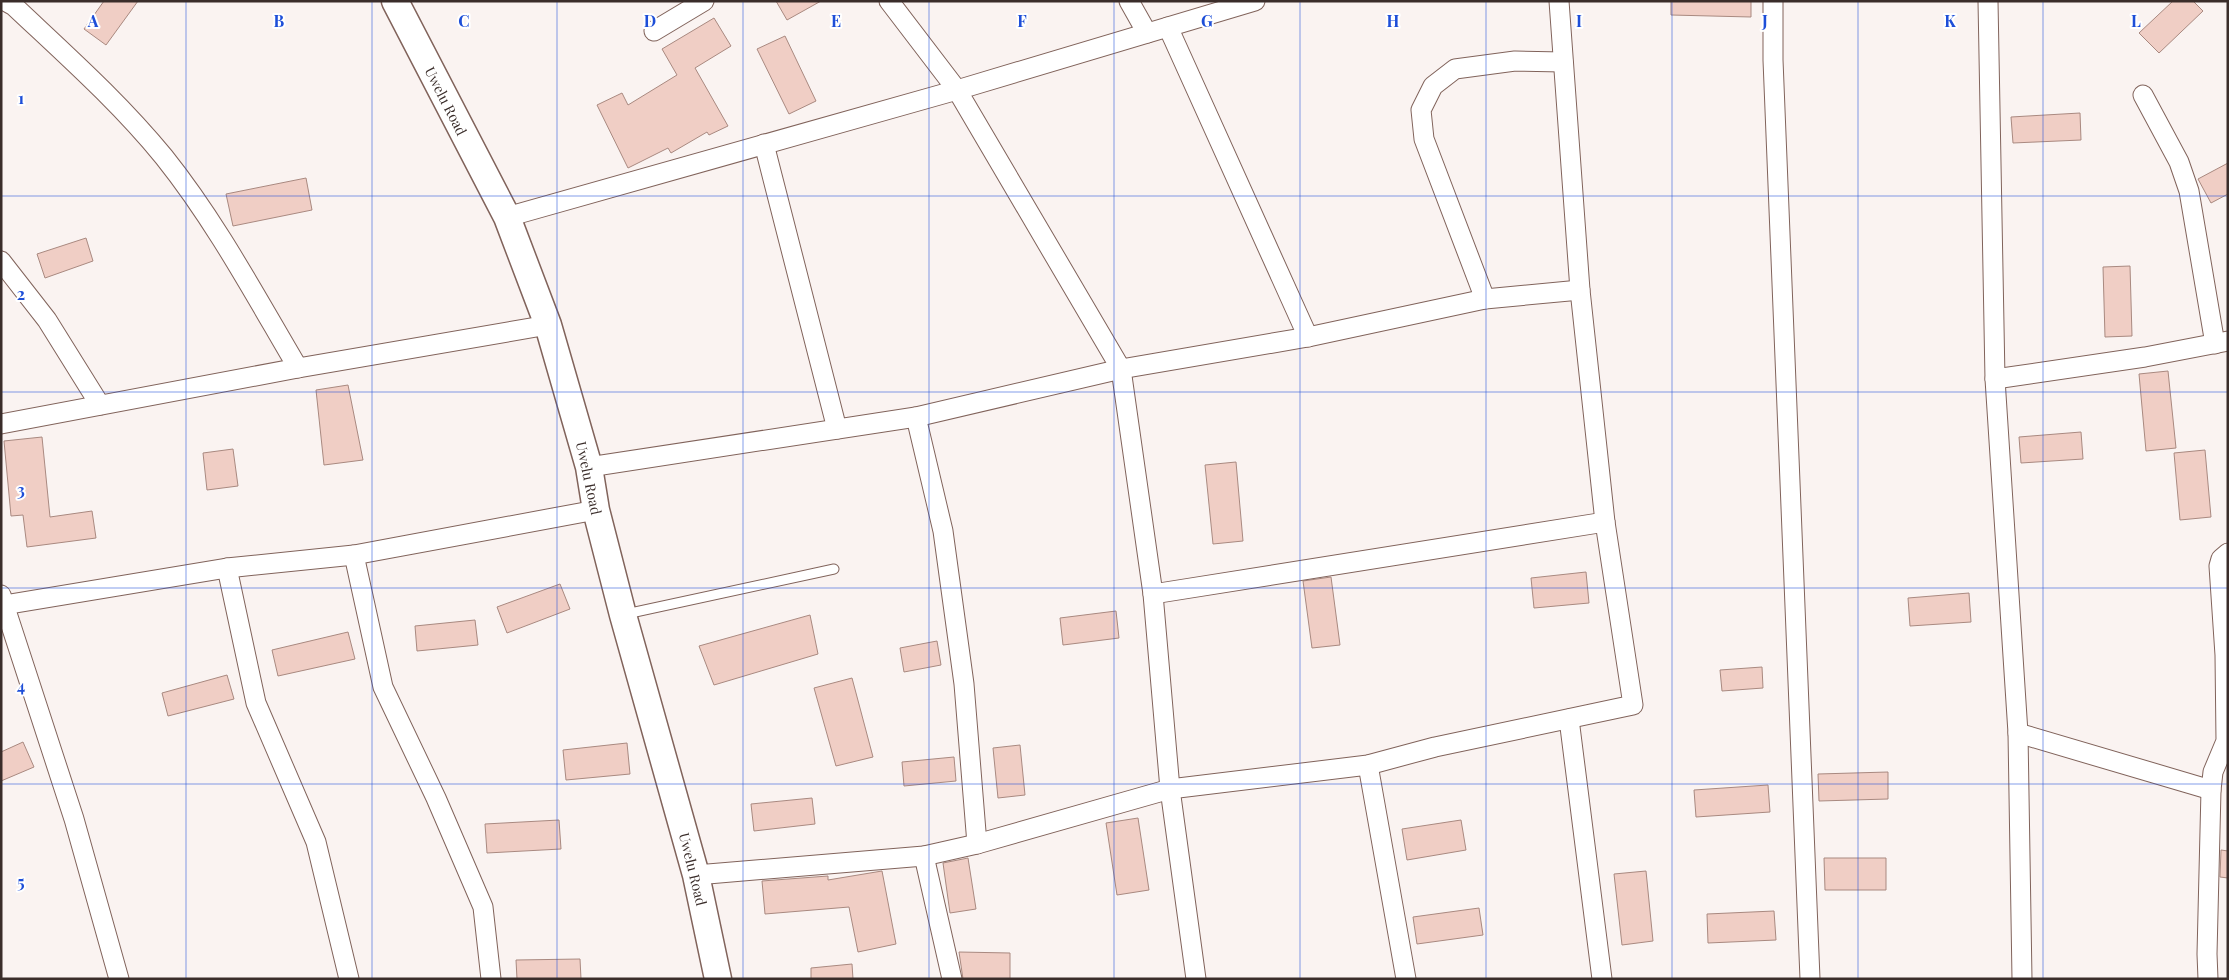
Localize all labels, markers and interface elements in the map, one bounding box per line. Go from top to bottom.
text: A [87,10,99,31]
text: B [274,10,285,31]
text: C [458,10,470,31]
text: D [644,10,656,31]
text: E [831,10,841,31]
text: F [1017,10,1027,31]
text: G [1201,10,1213,31]
text: H [1387,10,1400,31]
text: I [1576,10,1582,31]
text: J [1761,10,1768,31]
text: K [1944,10,1956,31]
text: L [2131,10,2141,31]
street label: Uwelu Road [421,63,471,139]
text: 1 [18,87,24,108]
text: 2 [17,283,25,304]
street label: Uwelu Road [572,440,606,516]
text: 3 [17,479,25,500]
text: 4 [17,675,25,696]
street label: Uwelu Road [675,830,711,908]
text: 5 [17,871,25,892]

